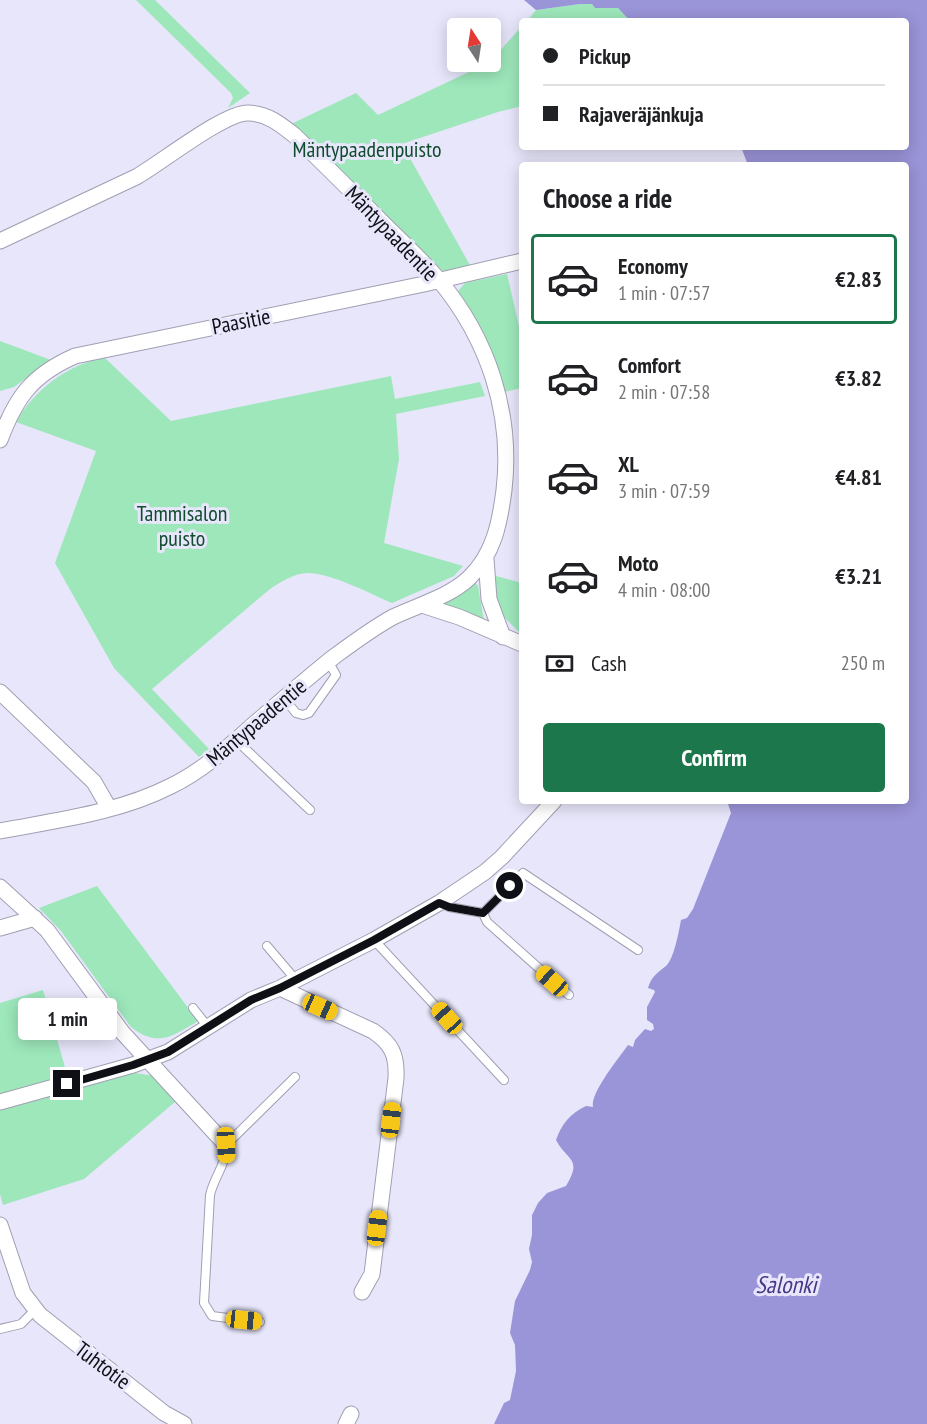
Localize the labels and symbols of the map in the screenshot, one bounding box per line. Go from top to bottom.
north arrow [447,18,501,72]
park label: Mäntypaadenpuisto [293,135,441,163]
street label: Mäntypaadentie [340,179,444,287]
street label: Paasitie [209,302,273,340]
park label: Tammisalon puisto [137,499,227,552]
street label: Mäntypaadentie [200,672,312,772]
route start [496,872,523,899]
car [533,962,571,1000]
car [300,991,340,1023]
callout: 1 min [17,997,116,1039]
car [428,999,466,1037]
route end [53,1070,80,1097]
car [380,1101,402,1139]
car [216,1127,236,1163]
car [366,1209,388,1247]
water label: Salonki [756,1269,819,1300]
car [225,1309,263,1331]
street label: Tuhtotie [70,1335,136,1395]

